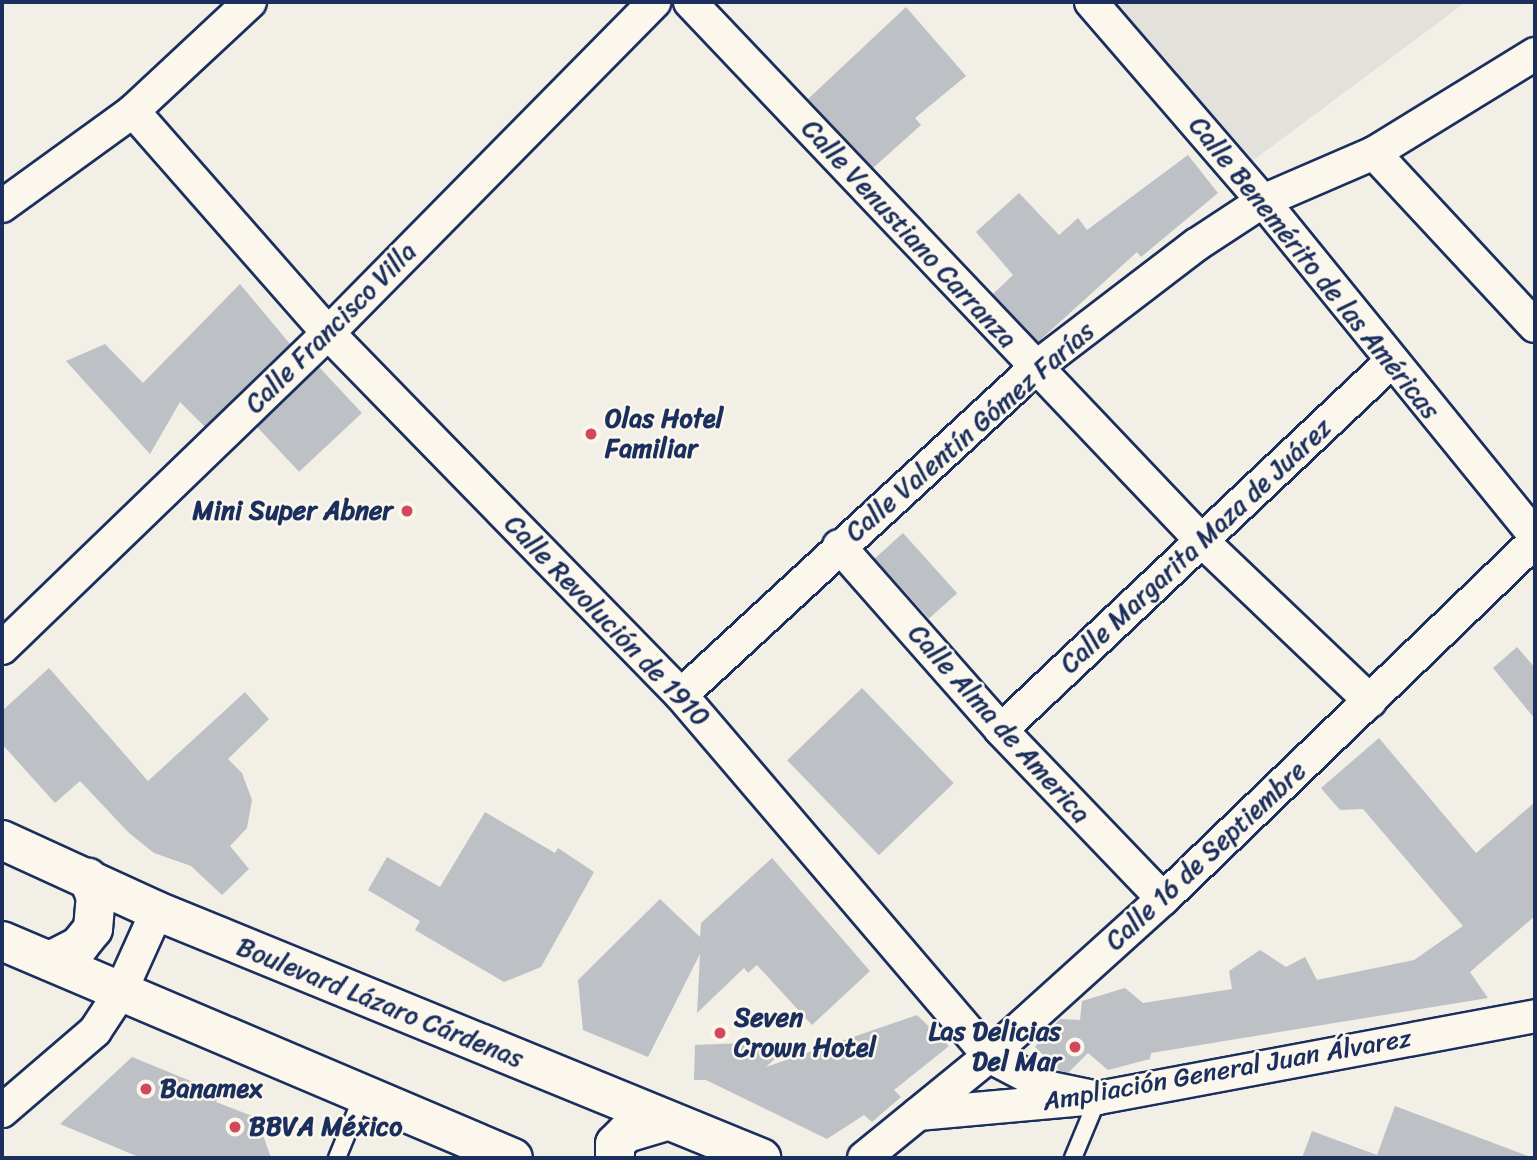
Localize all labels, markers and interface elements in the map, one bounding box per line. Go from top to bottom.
street label: Calle Benemérito de las Américas [1181,109,1447,427]
street label: Calle Venustiano Carranza [796,114,1022,354]
street label: Calle Francisco Villa [238,235,424,421]
street label: Calle Valentín Gómez Farías [841,317,1099,547]
place label: Olas Hotel Familiar [605,403,725,464]
street label: Calle Margarita Maza de Juárez [1054,412,1338,680]
marker: Olas Hotel Familiar [583,426,599,442]
place label: Mini Super Abner [193,495,393,527]
marker: Mini Super Abner [399,503,415,519]
street label: Calle Revolución de 1910 [498,508,716,734]
street label: Calle Alma de America [902,618,1096,830]
street label: Calle 16 de Septiembre [1099,755,1313,957]
street label: Boulevard Lázaro Cárdenas [232,931,528,1075]
place label: Seven Crown Hotel [734,1002,877,1064]
place label: Las Delicias Del Mar [930,1016,1061,1078]
street label: Ampliación General Juan Álvarez [1040,1022,1414,1118]
marker: Seven Crown Hotel [712,1025,728,1041]
marker: Las Delicias Del Mar [1067,1039,1083,1055]
place label: Banamex [160,1073,262,1105]
marker: Banamex [138,1081,154,1097]
place label: BBVA México [249,1111,403,1143]
marker: BBVA México [227,1119,243,1135]

